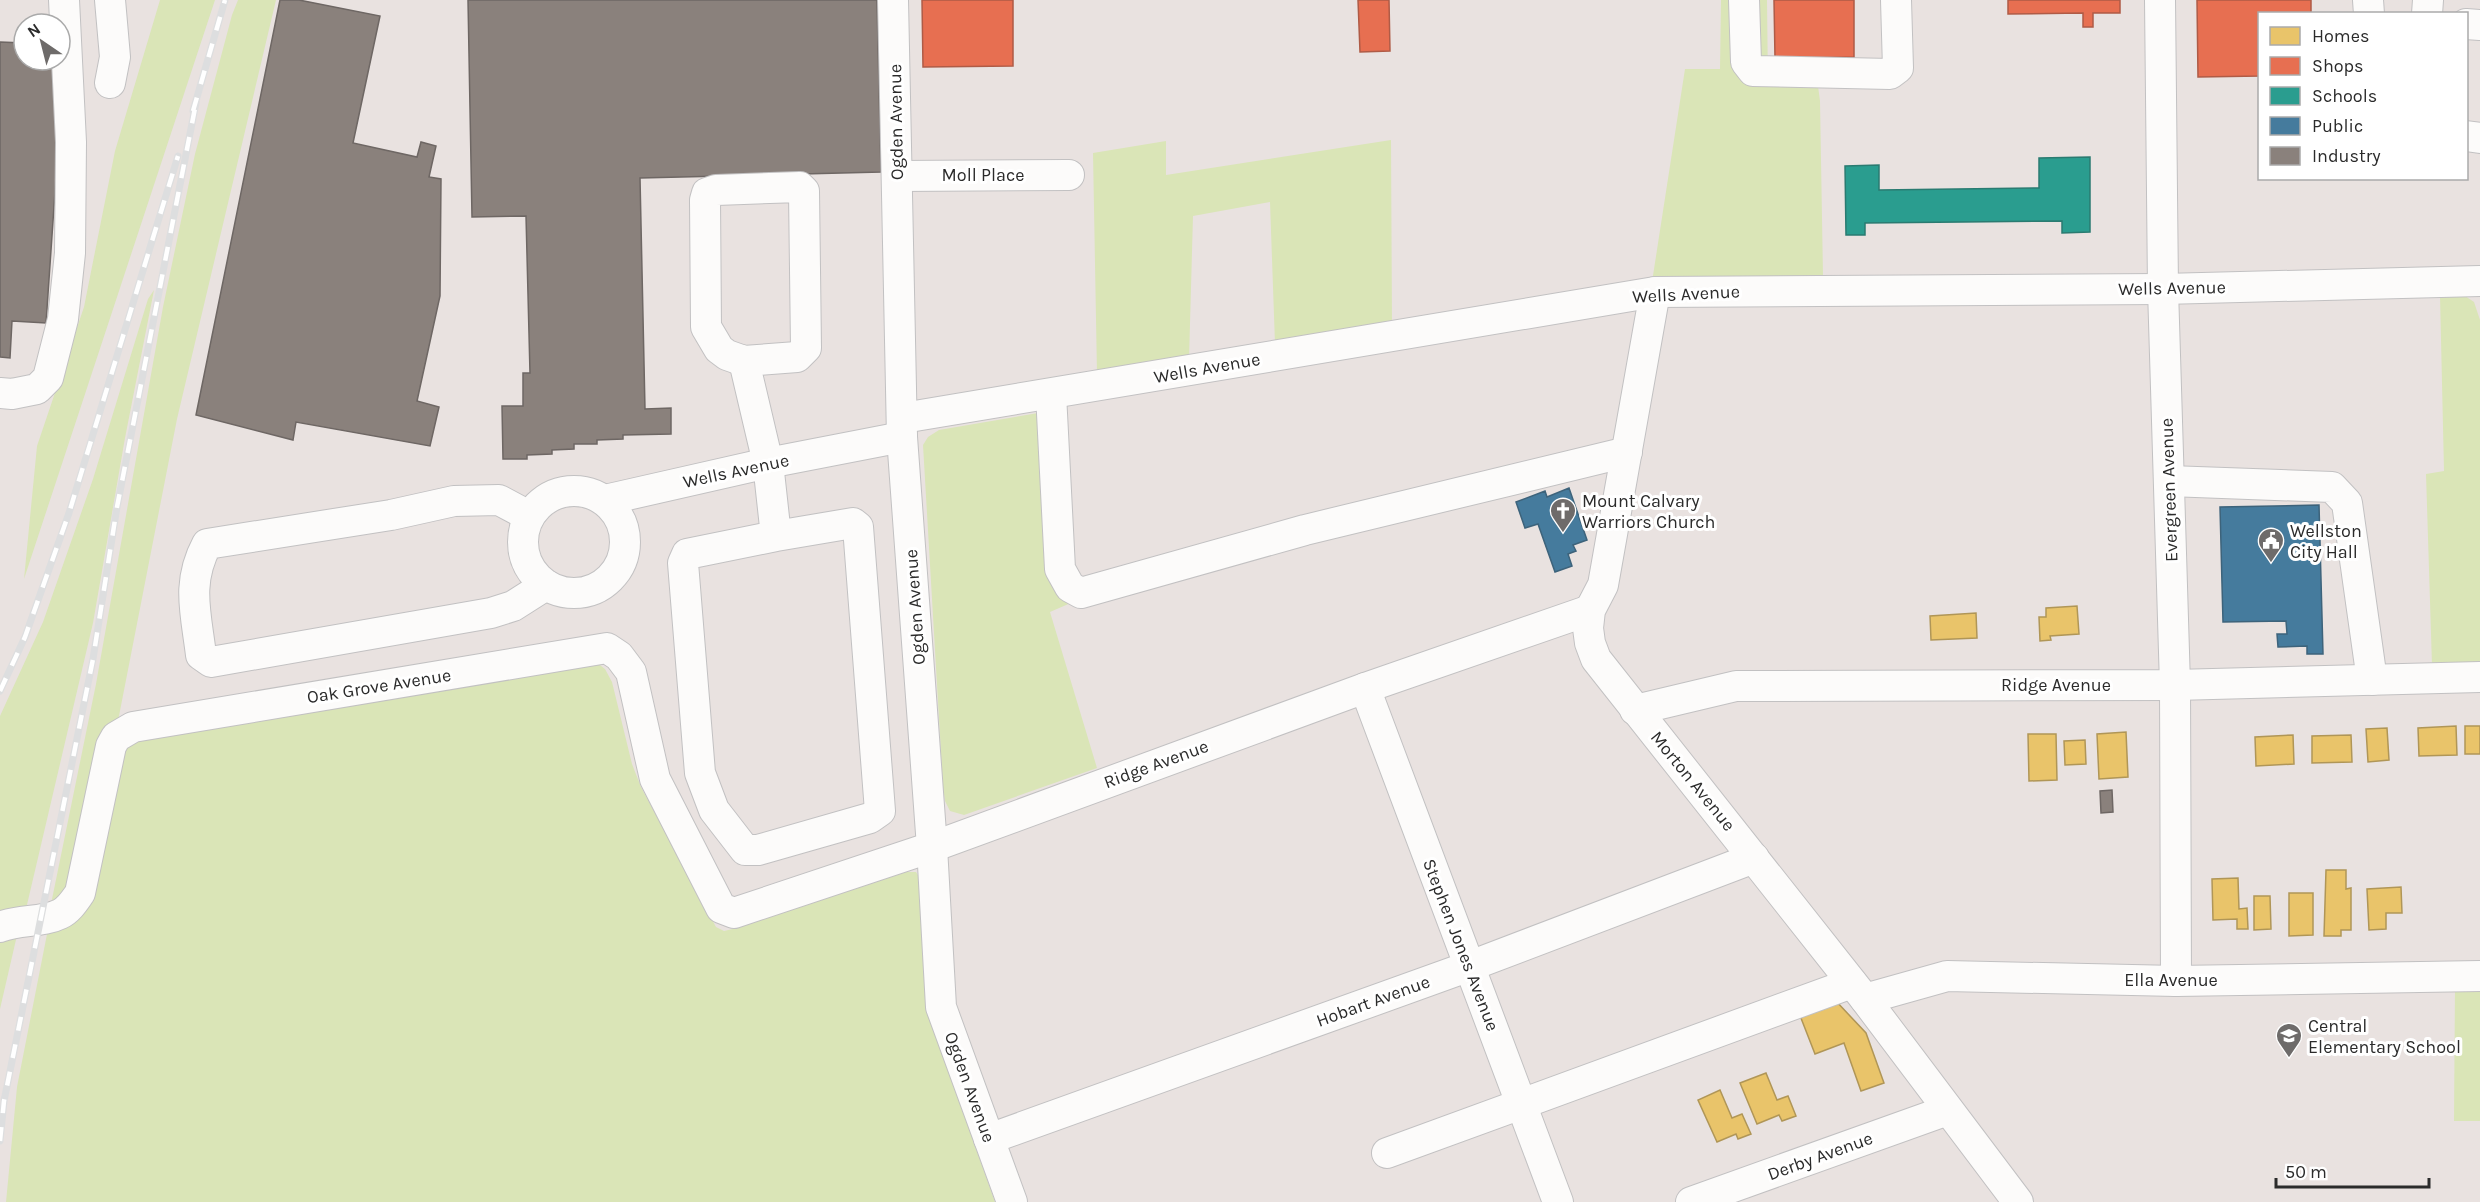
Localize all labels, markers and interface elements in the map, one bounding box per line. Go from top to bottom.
north arrow [12,12,72,72]
legend [2258,12,2468,180]
text: N [24,19,44,41]
text: Homes [2312,25,2369,47]
text: Shops [2312,55,2364,77]
street label: Ogden Avenue [884,64,908,180]
text: Schools [2312,85,2377,107]
text: Public [2312,115,2363,137]
text: Industry [2312,145,2381,167]
street label: Moll Place [942,164,1024,186]
street label: Wells Avenue [2118,276,2226,300]
street label: Wells Avenue [1632,280,1740,308]
street label: Wells Avenue [1152,348,1262,388]
street label: Evergreen Avenue [2155,418,2183,562]
street label: Wells Avenue [681,449,791,493]
place label: Mount Calvary Warriors Church [1582,490,1715,533]
church icon: Mount Calvary Warriors Church [1548,496,1578,534]
place label: Wellston City Hall [2290,520,2362,563]
public building icon: Wellston City Hall [2256,526,2286,564]
street label: Ogden Avenue [900,548,930,666]
street label: Oak Grove Avenue [305,664,453,708]
street label: Ridge Avenue [2001,674,2111,696]
street label: Morton Avenue [1646,726,1740,836]
street label: Ridge Avenue [1101,735,1211,793]
street label: Stephen Jones Avenue [1418,856,1504,1034]
street label: Ella Avenue [2124,969,2218,991]
street label: Hobart Avenue [1313,970,1433,1032]
place label: Central Elementary School [2308,1015,2461,1058]
school or university icon: Central Elementary School [2274,1021,2304,1059]
street label: Ogden Avenue [940,1029,1000,1145]
street label: Derby Avenue [1764,1127,1876,1185]
scale bar [2276,1151,2429,1189]
text: 50 m [2285,1161,2327,1183]

